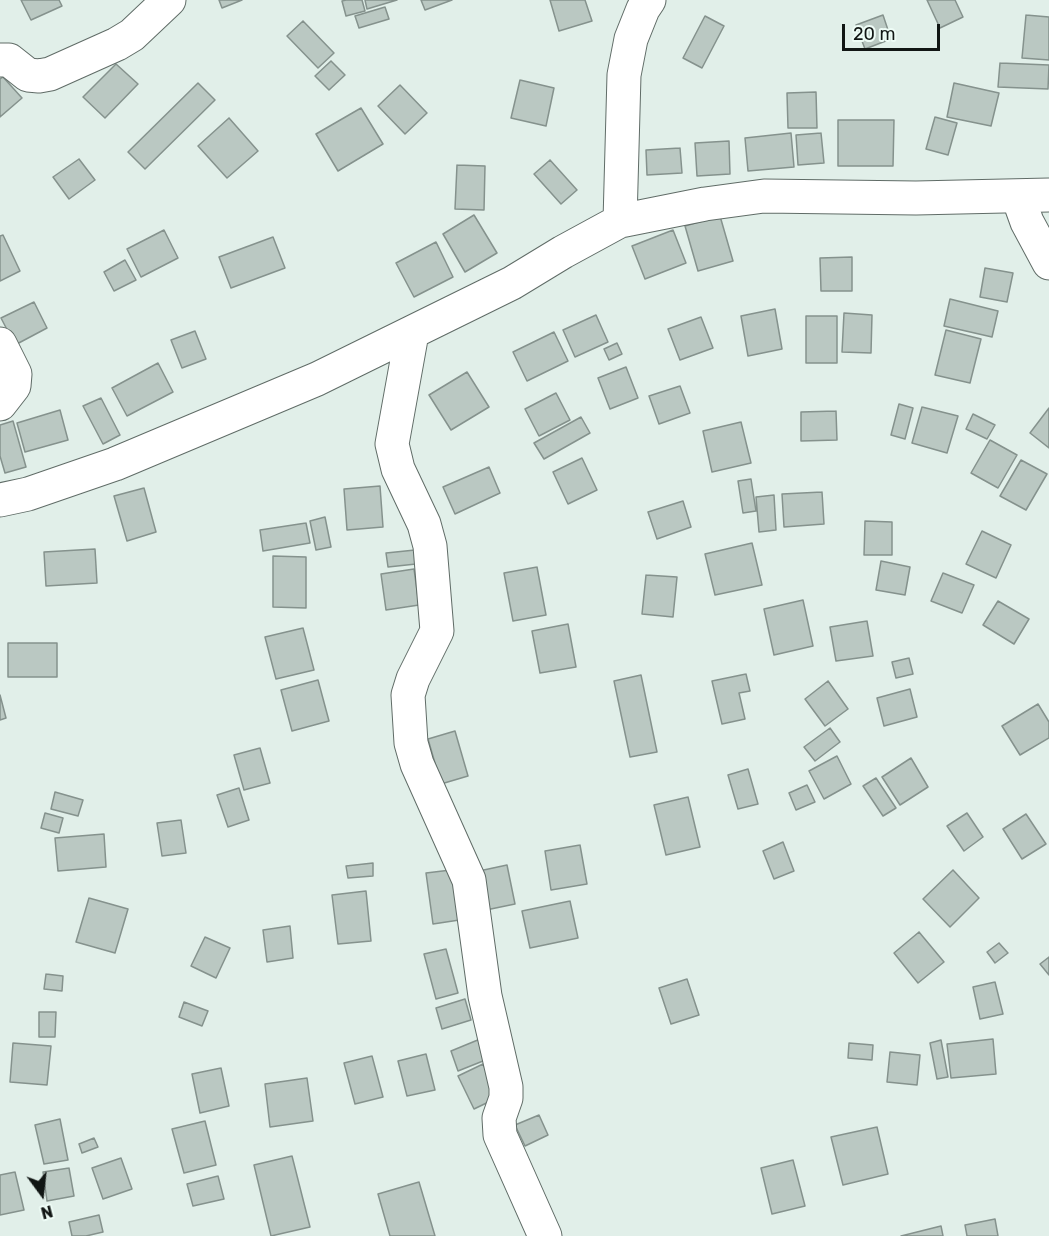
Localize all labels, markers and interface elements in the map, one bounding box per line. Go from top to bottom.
scale bar [845,12,942,50]
text: 20 m [853,23,895,45]
north arrow [12,1164,72,1224]
text: N [39,1201,55,1223]

